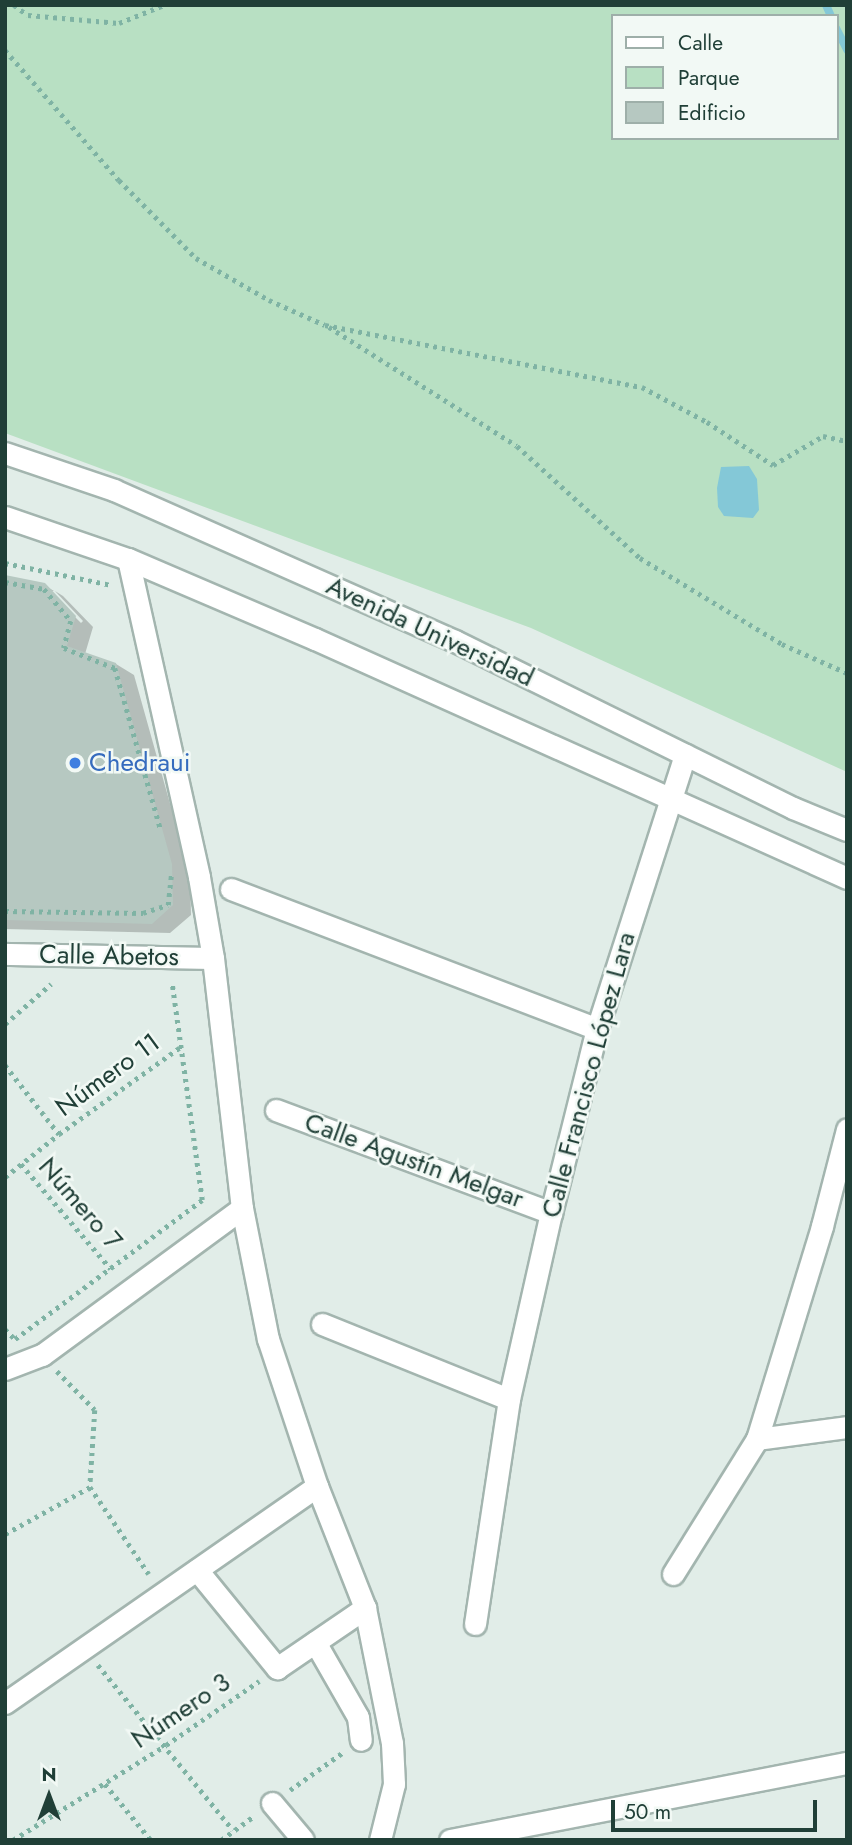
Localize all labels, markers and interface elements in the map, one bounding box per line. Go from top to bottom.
legend [610,14,838,140]
text: Calle [678,28,723,58]
text: Parque [678,63,740,93]
text: Edificio [678,98,745,128]
street label: Avenida Universidad [321,570,539,694]
place label: Chedraui [89,747,191,779]
marker: Chedraui [67,755,83,771]
street label: Calle Francisco López Lara [536,929,642,1221]
street label: Calle Abetos [39,939,179,973]
street label: Número 11 [50,1027,166,1123]
street label: Calle Agustín Melgar [300,1107,528,1215]
street label: Número 7 [32,1152,128,1256]
street label: Número 3 [126,1667,236,1755]
north arrow [14,1761,84,1831]
text: N [41,1761,57,1788]
scale bar [614,1786,820,1830]
text: 50 m [624,1797,671,1827]

